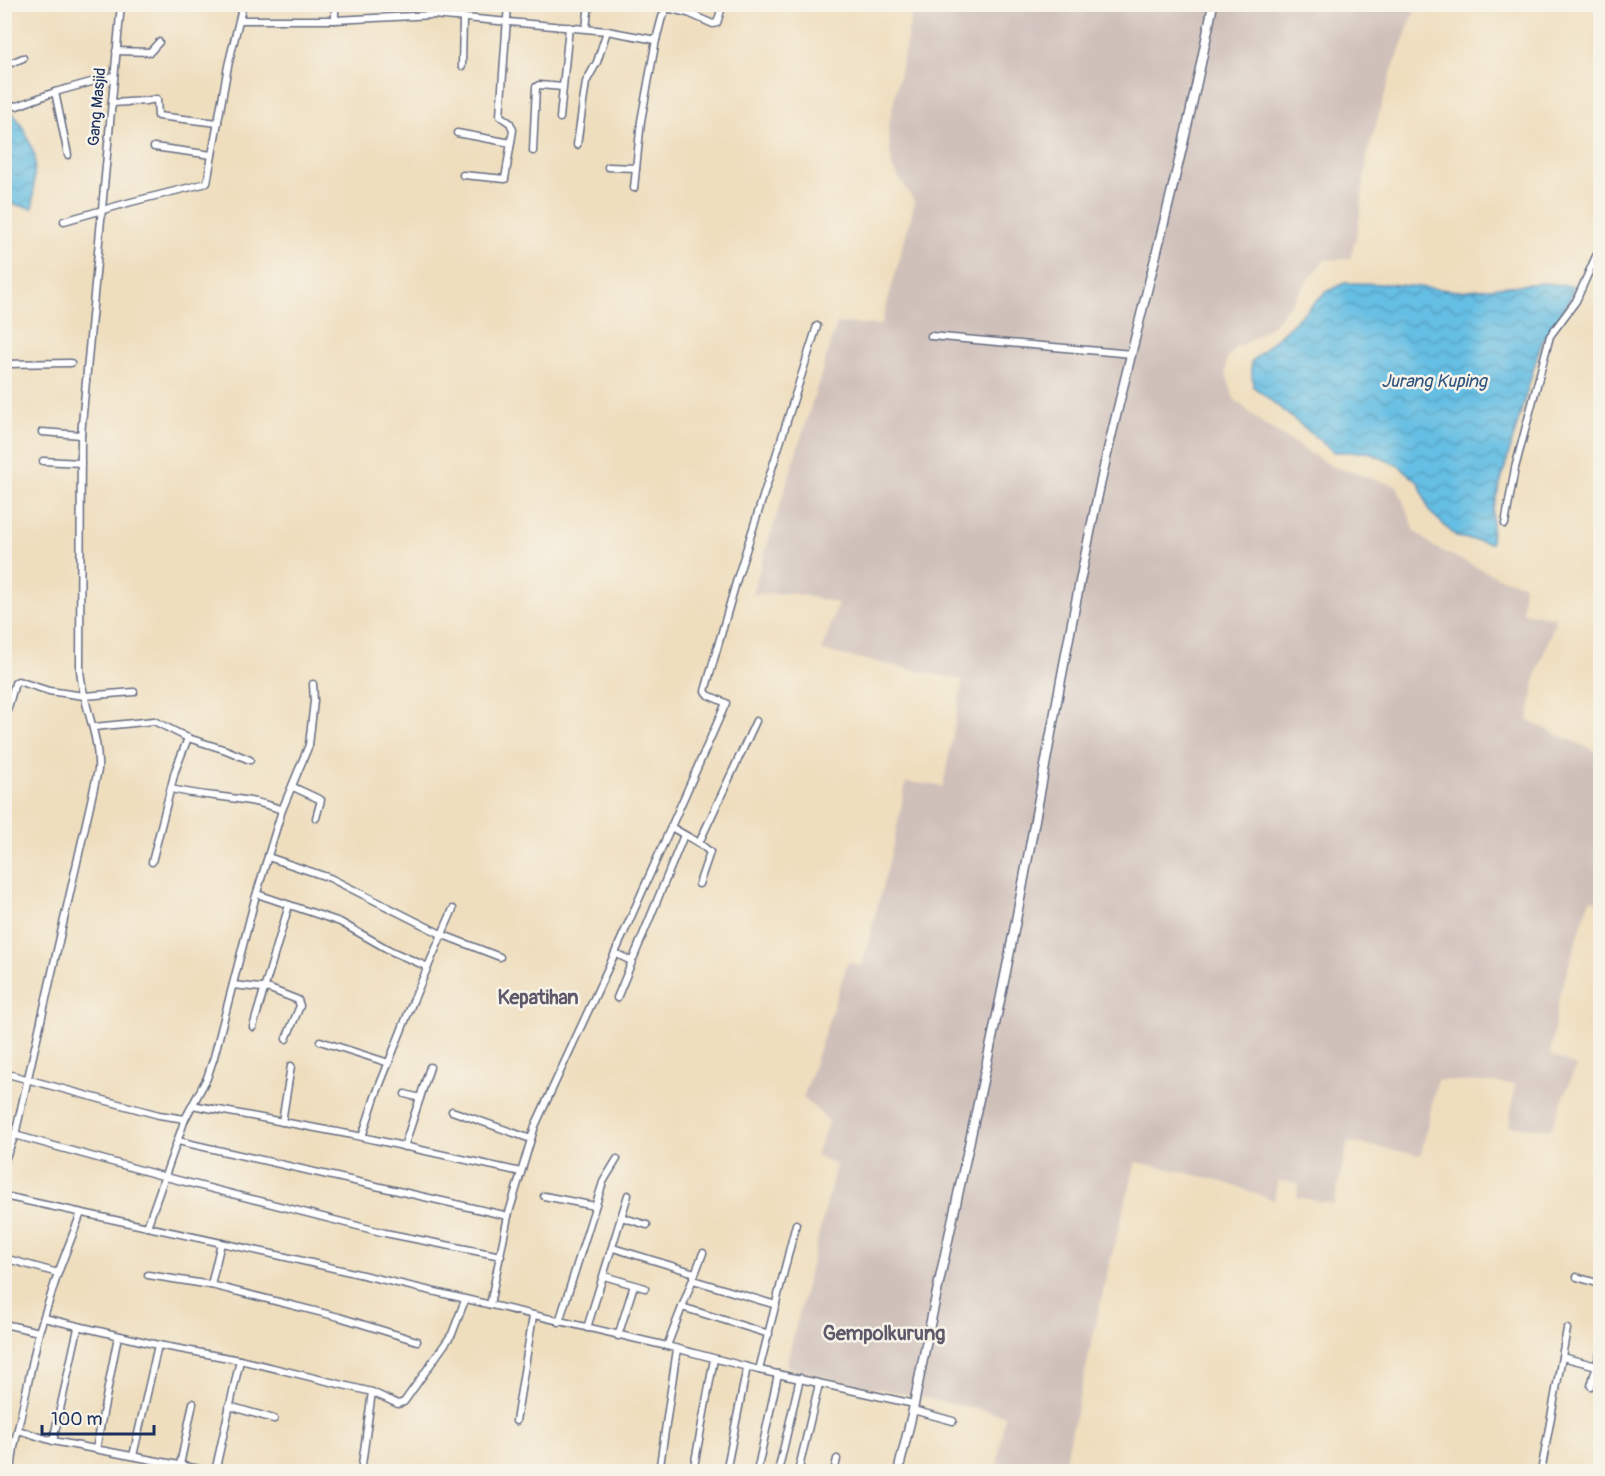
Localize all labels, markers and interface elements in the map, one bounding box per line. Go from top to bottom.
street label: Gang Masjid [84,67,110,147]
water label: Jurang Kuping [1381,370,1489,393]
district label: Kepatihan [497,985,579,1010]
district label: Gempolkurung [823,1321,945,1346]
scale bar [42,1398,154,1436]
text: 100 m [51,1408,103,1431]

